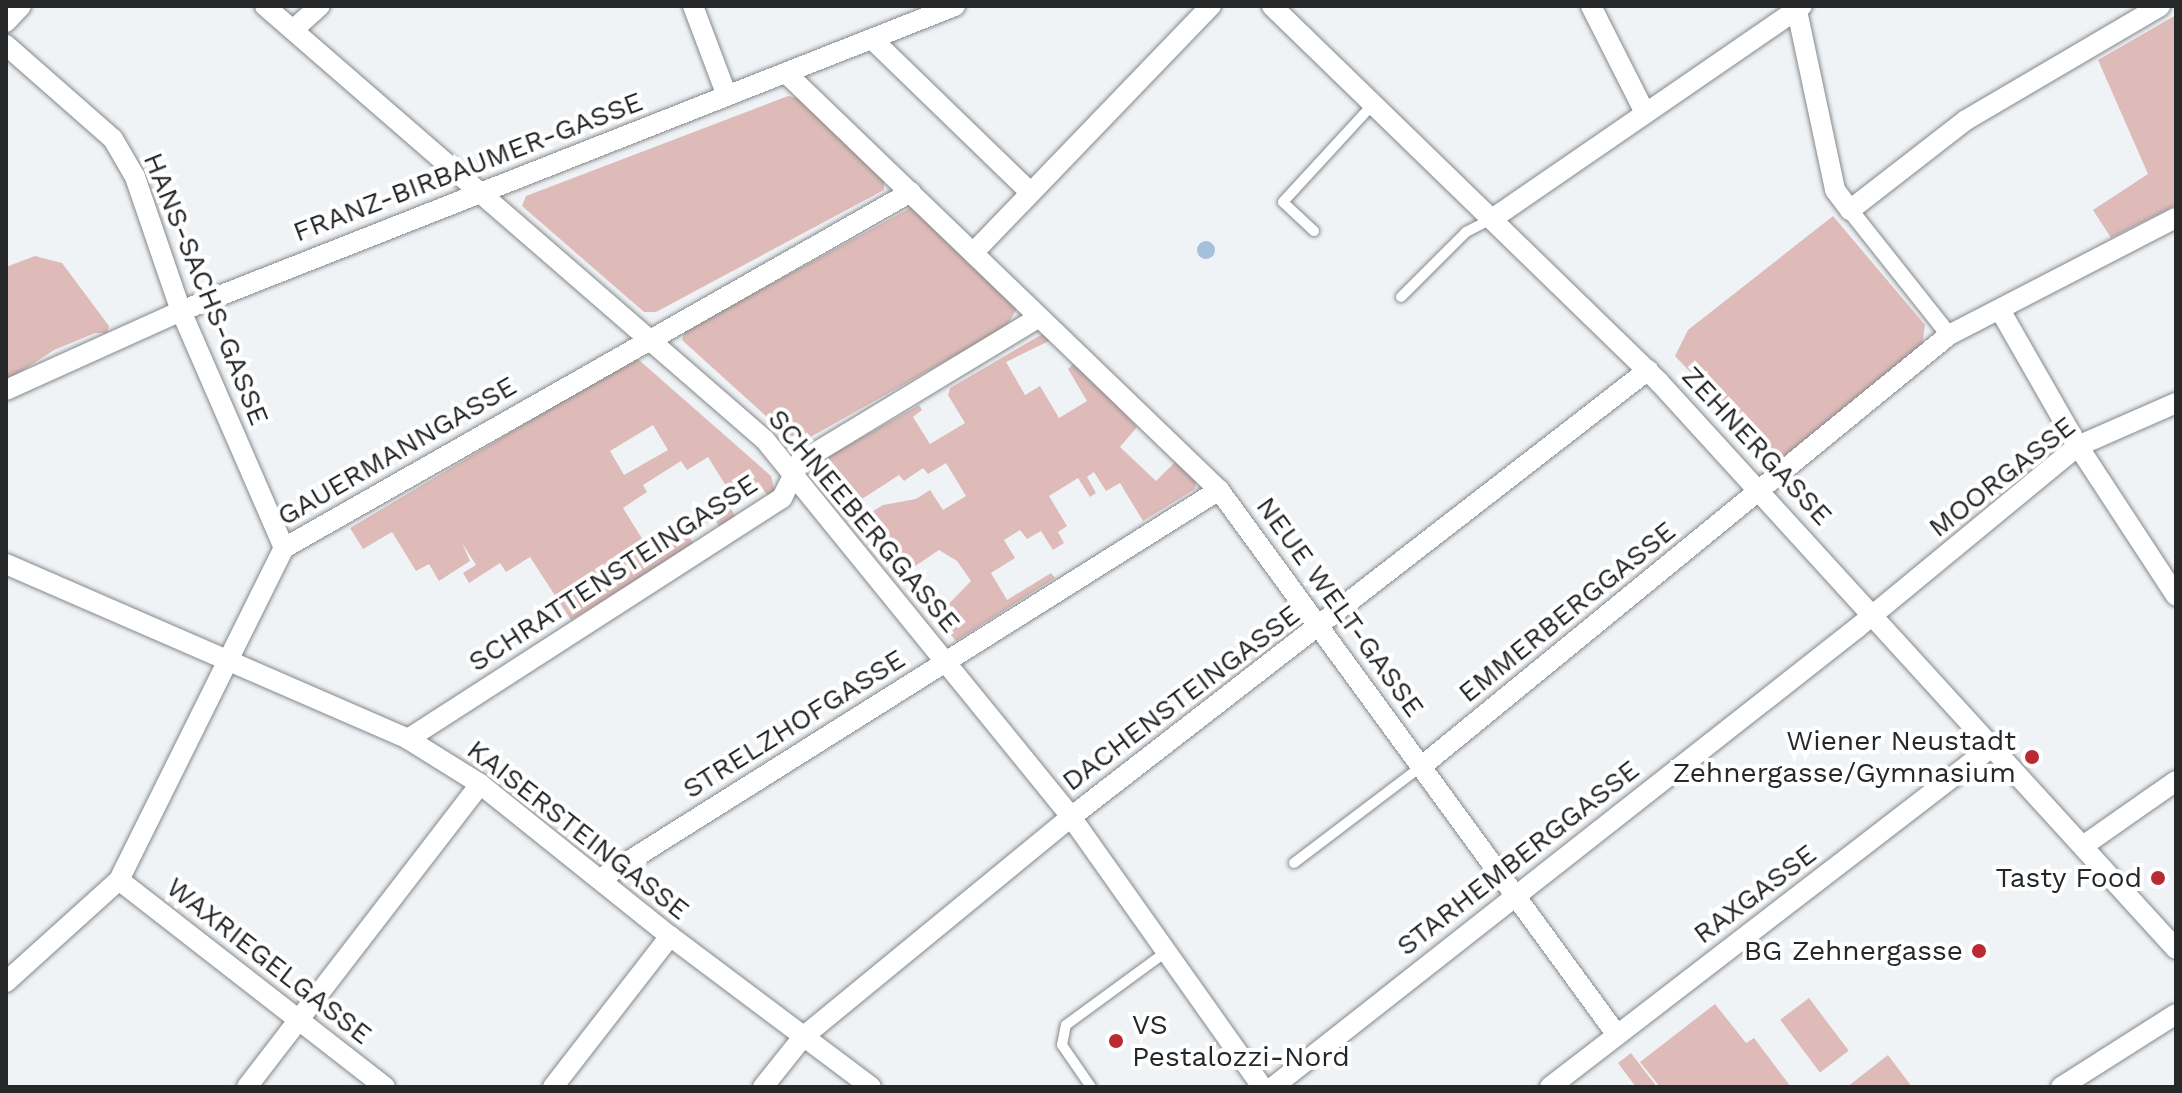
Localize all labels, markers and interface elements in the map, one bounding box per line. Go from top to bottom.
street label: FRANZ-BIRBAUMER-GASSE [288,85,648,249]
street label: HANS-SACHS-GASSE [136,148,276,430]
street label: ZEHNERGASSE [1675,360,1839,532]
street label: GAUERMANNGASSE [272,369,522,533]
street label: SCHNEEBERGGASSE [761,403,967,639]
street label: MOORGASSE [1922,409,2082,545]
street label: SCHRATTENSTEINGASSE [462,467,764,679]
street label: NEUE WELT-GASSE [1249,490,1431,724]
street label: EMMERBERGGASSE [1452,514,1682,710]
street label: DACHENSTEINGASSE [1056,598,1306,798]
street label: STRELZHOFGASSE [677,642,911,806]
place label: Wiener Neustadt Zehnergasse/Gymnasium [1673,724,2016,790]
street label: KAISERSTEINGASSE [460,733,696,927]
marker: Wiener Neustadt Zehnergasse/Gymnasium [2023,748,2041,766]
street label: STARHEMBERGGASSE [1390,753,1646,963]
street label: RAXGASSE [1687,837,1823,951]
place label: Tasty Food [1995,861,2142,895]
marker: Tasty Food [2149,869,2167,887]
street label: WAXRIEGELGASSE [160,870,378,1052]
place label: BG Zehnergasse [1744,934,1963,968]
marker: BG Zehnergasse [1970,942,1988,960]
place label: VS Pestalozzi-Nord [1132,1008,1350,1074]
marker: VS Pestalozzi-Nord [1107,1032,1125,1050]

